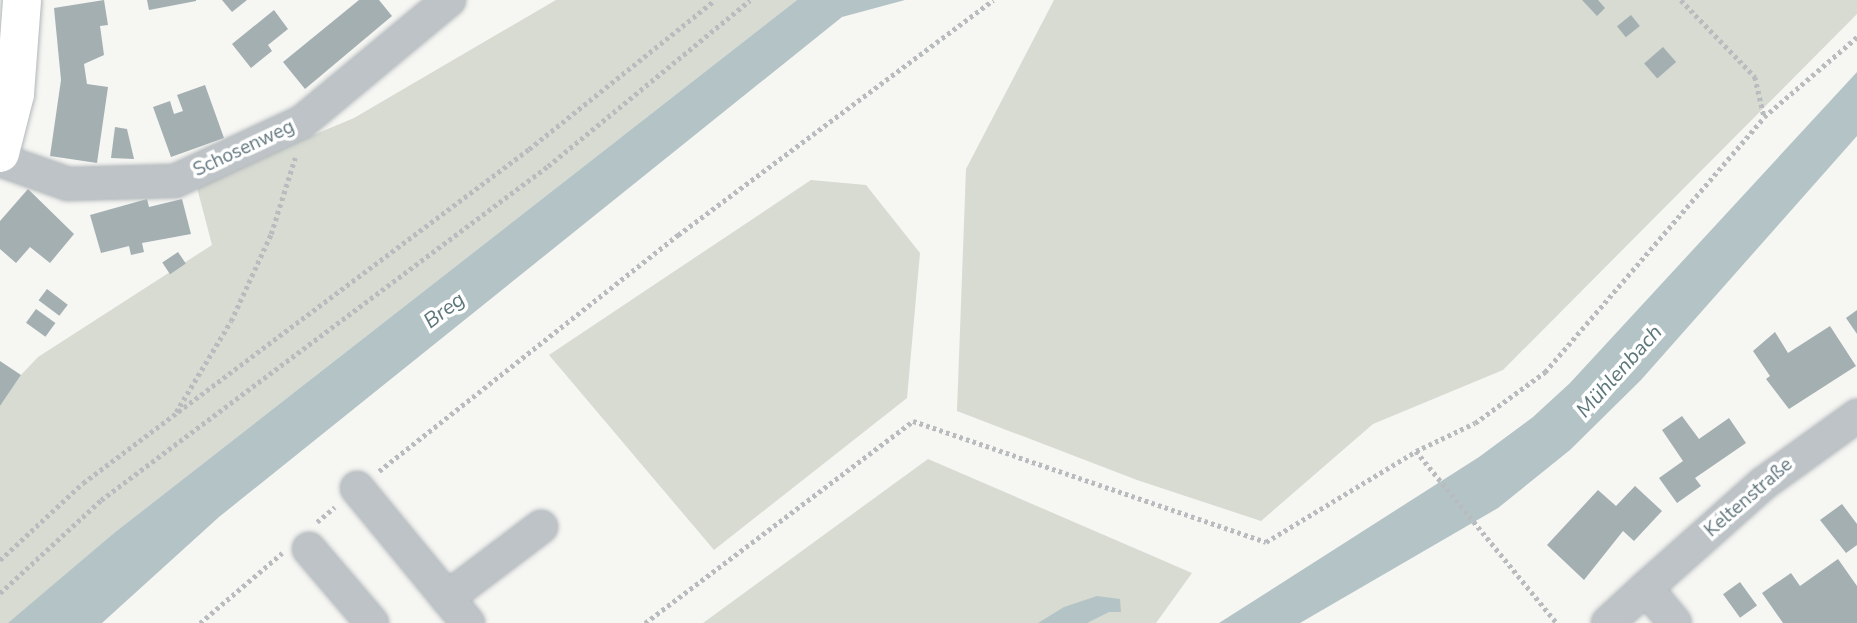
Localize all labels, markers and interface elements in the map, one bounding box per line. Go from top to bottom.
street label: Schosenweg [190,116,298,182]
water label: Breg [418,286,470,334]
water label: Mühlenbach [1571,320,1667,422]
street label: Keltenstraße [1700,454,1798,542]

